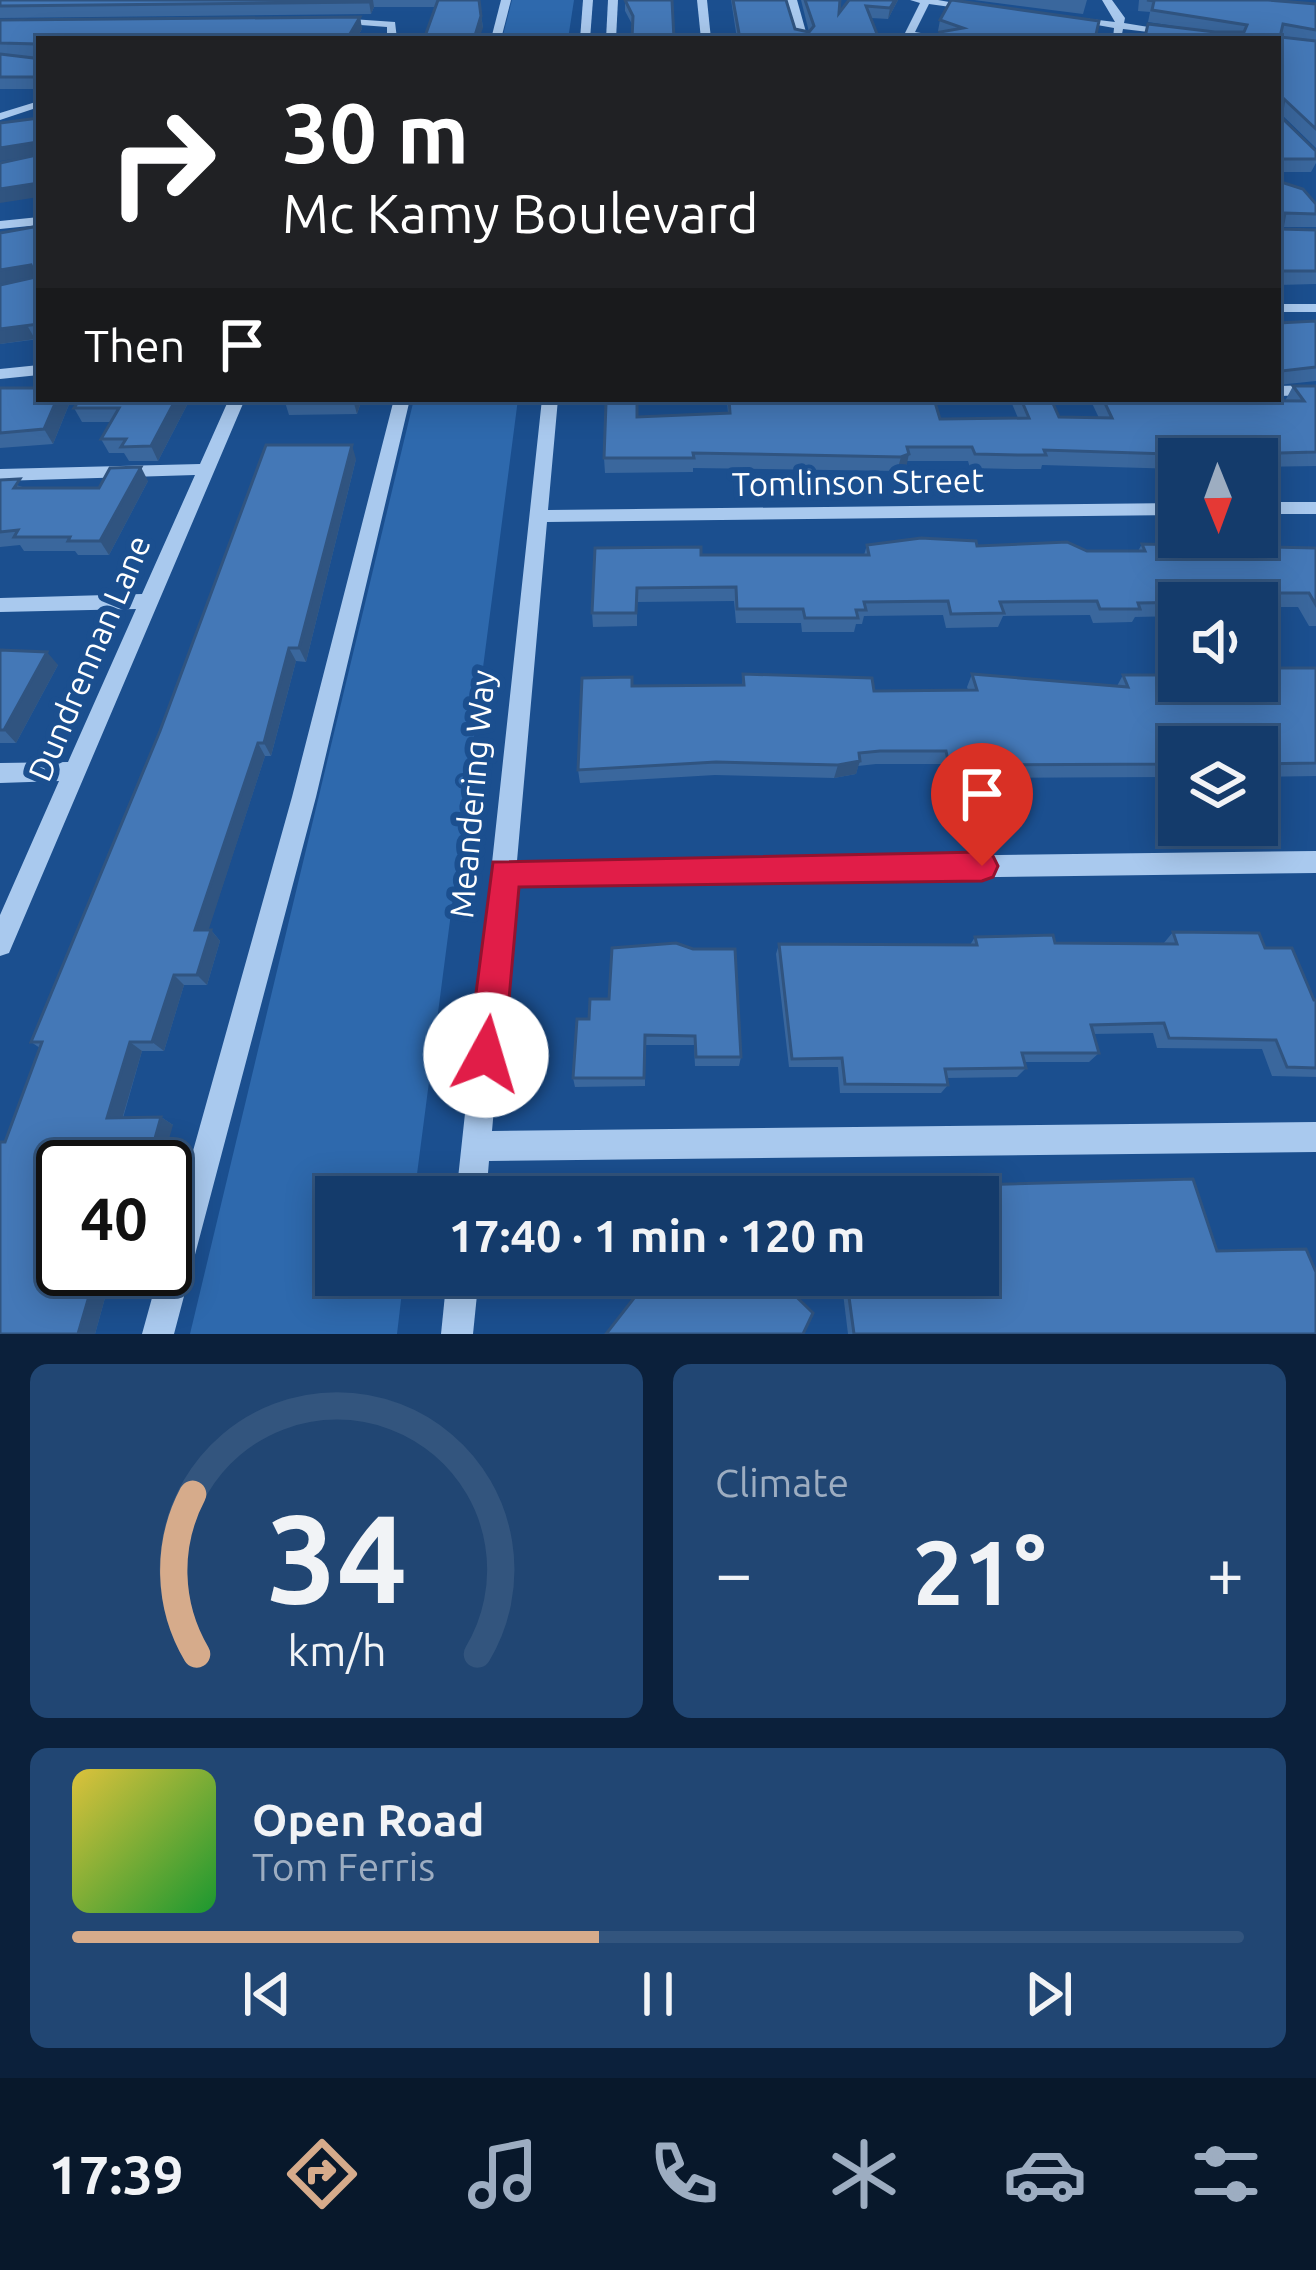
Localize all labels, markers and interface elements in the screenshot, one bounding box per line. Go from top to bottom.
icon: right [84,84,240,240]
text: 30 m [282,85,469,179]
text: Mc Kamy Boulevard [282,183,759,243]
icon: arrive [209,312,275,378]
text: Then [84,320,185,371]
north arrow [1158,438,1278,558]
map controls [1158,438,1278,846]
street label: Tomlinson Street [732,461,984,502]
street label: Dundrennan Lane [20,530,157,786]
button: sound [1158,582,1278,702]
street label: Meandering Way [442,668,501,920]
button: layers [1158,726,1278,846]
pin [931,743,1033,866]
icon: arrive [949,761,1015,827]
position arrow [423,992,549,1118]
speed limit sign: 40 [36,1140,192,1296]
text: 17:40 · 1 min · 120 m [449,1210,865,1261]
text: Climate [715,1461,849,1504]
text: 34 [266,1487,407,1627]
text: 21° [913,1521,1046,1622]
text: − [715,1535,752,1609]
text: + [1207,1535,1244,1609]
text: km/h [287,1626,386,1674]
text: Open Road [252,1794,484,1845]
text: Tom Ferris [252,1845,435,1888]
icon: previous [234,1961,300,2027]
icon: pause [625,1961,691,2027]
icon: next [1016,1961,1082,2027]
icon: directions [280,2132,364,2216]
icon: music [461,2132,545,2216]
icon: phone [642,2132,726,2216]
icon: climate [822,2132,906,2216]
icon: car [1003,2132,1087,2216]
icon: filters [1184,2132,1268,2216]
text: 17:39 [48,2144,183,2204]

